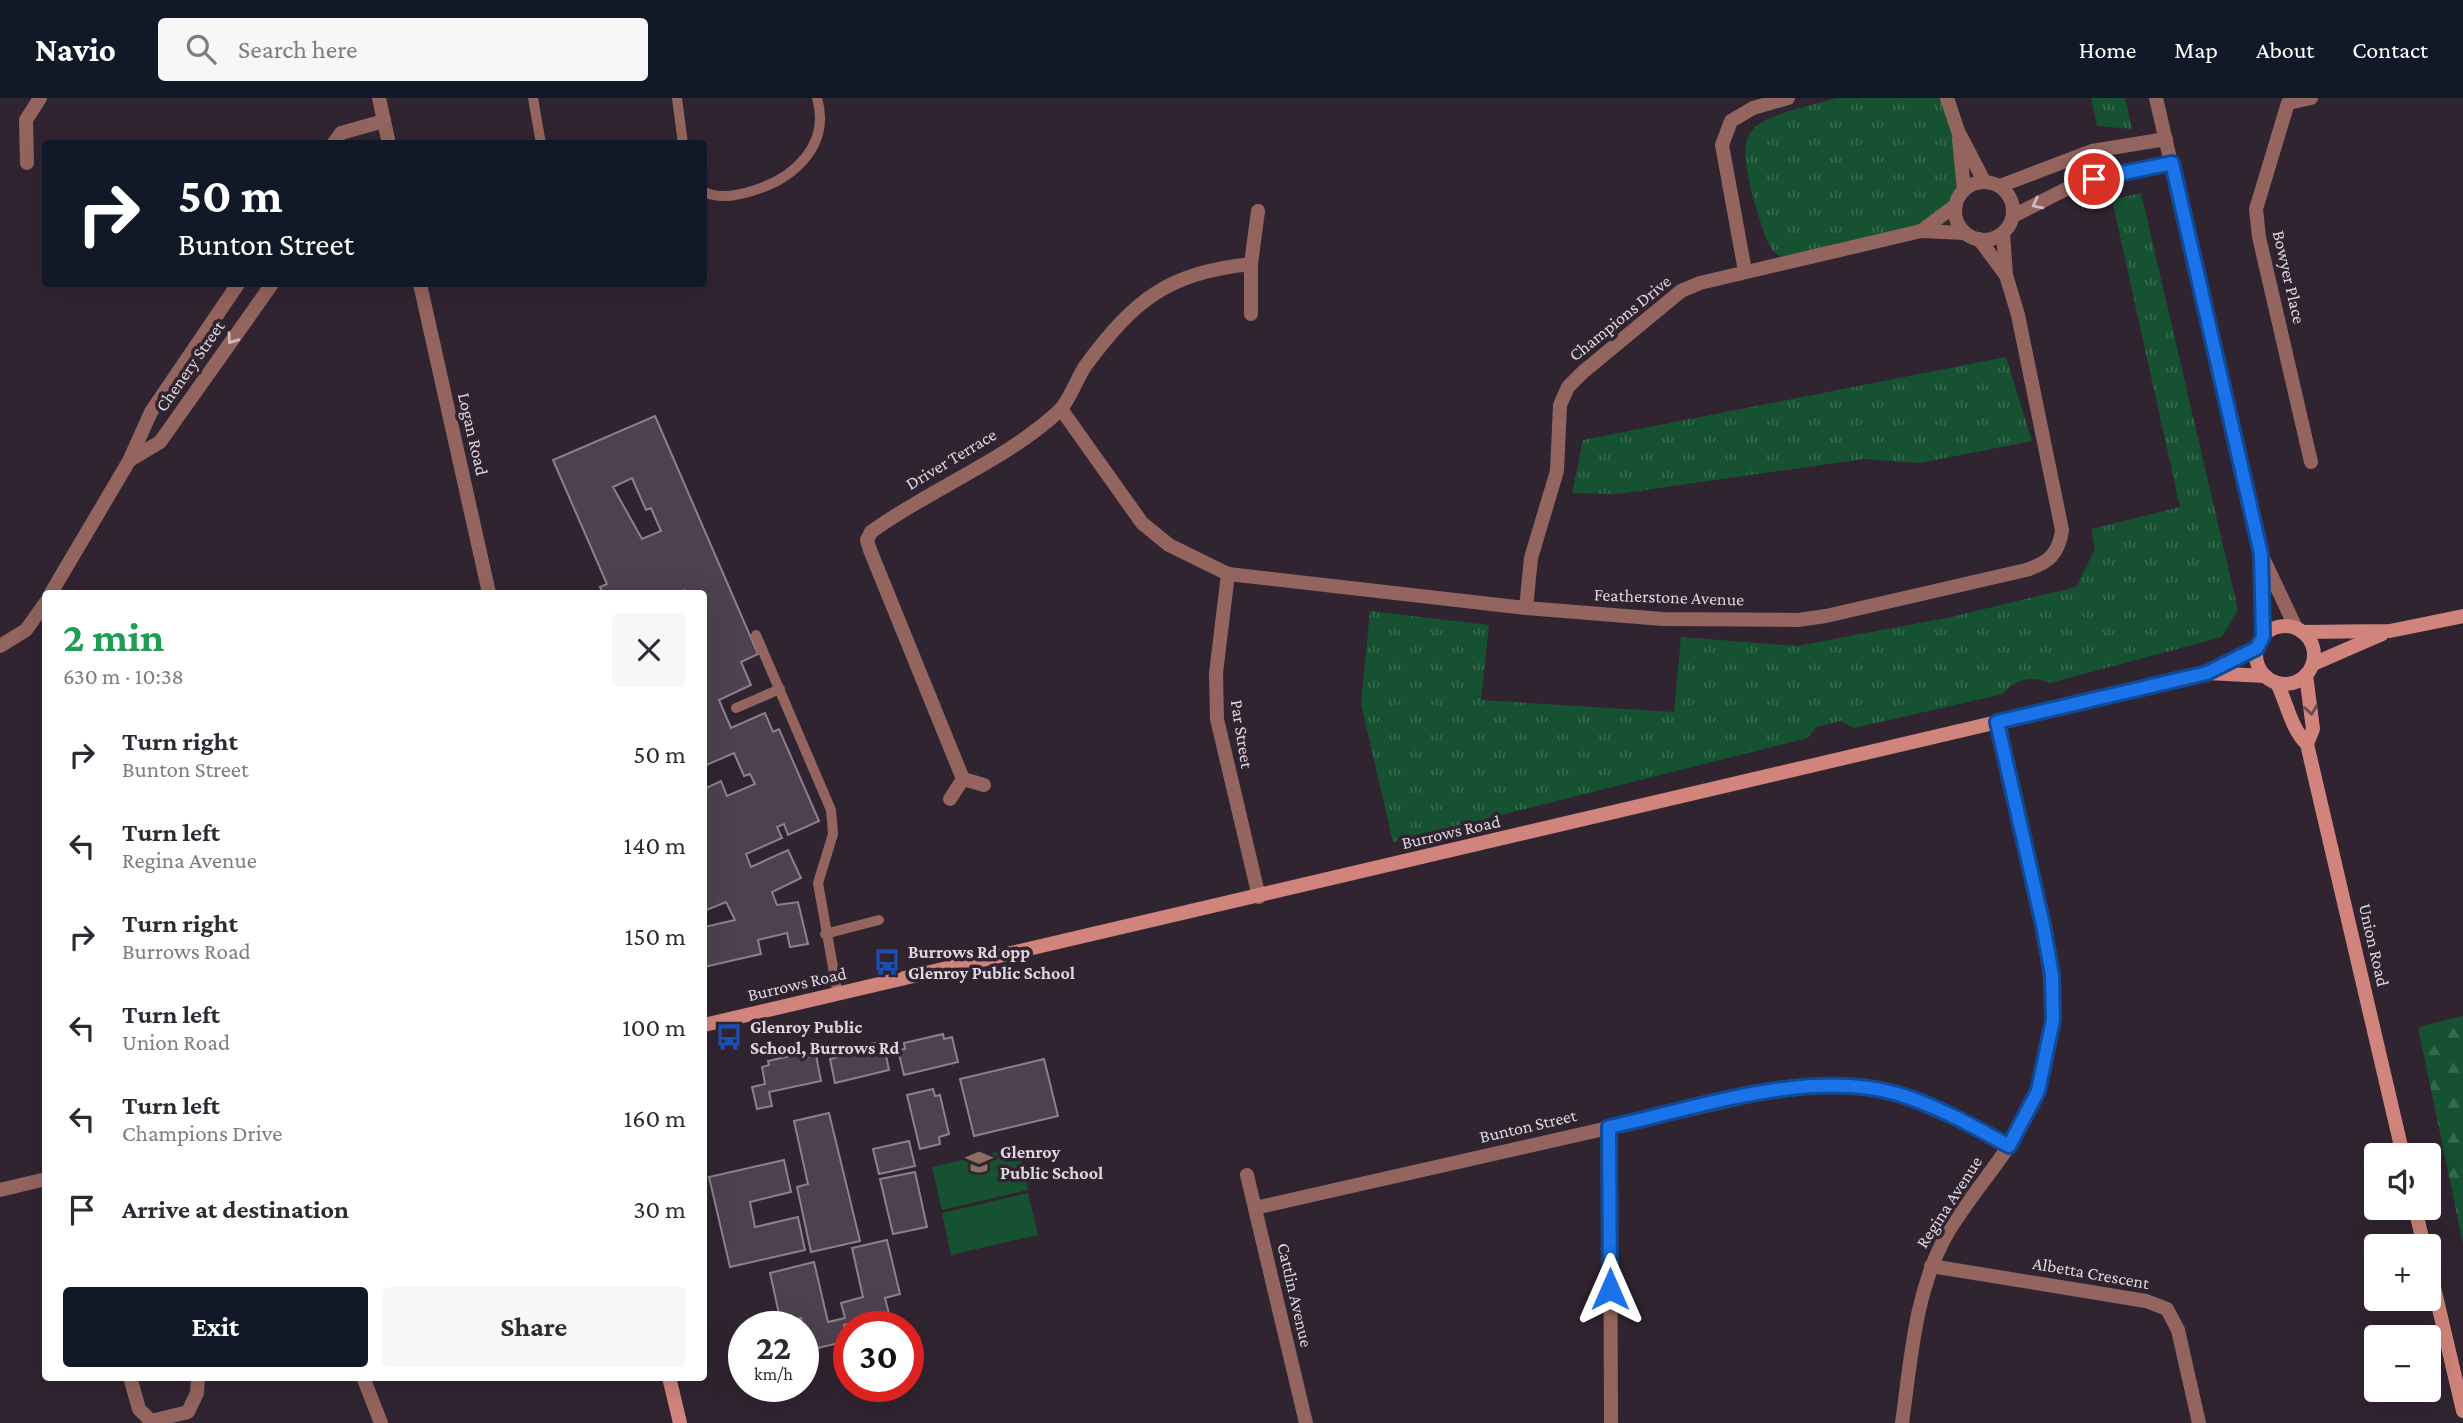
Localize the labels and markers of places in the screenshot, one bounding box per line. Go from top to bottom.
pin [2064,149,2124,209]
place label: Burrows Rd opp Glenroy Public School [908,942,1075,983]
bus stop icon: Burrows Rd opp Glenroy Public School [872,947,902,977]
place label: Glenroy Public School, Burrows Rd [750,1017,899,1058]
bus stop icon: Glenroy Public School, Burrows Rd [714,1022,744,1052]
place label: Glenroy Public School [1000,1142,1103,1183]
school or university icon: Glenroy Public School [964,1147,994,1177]

